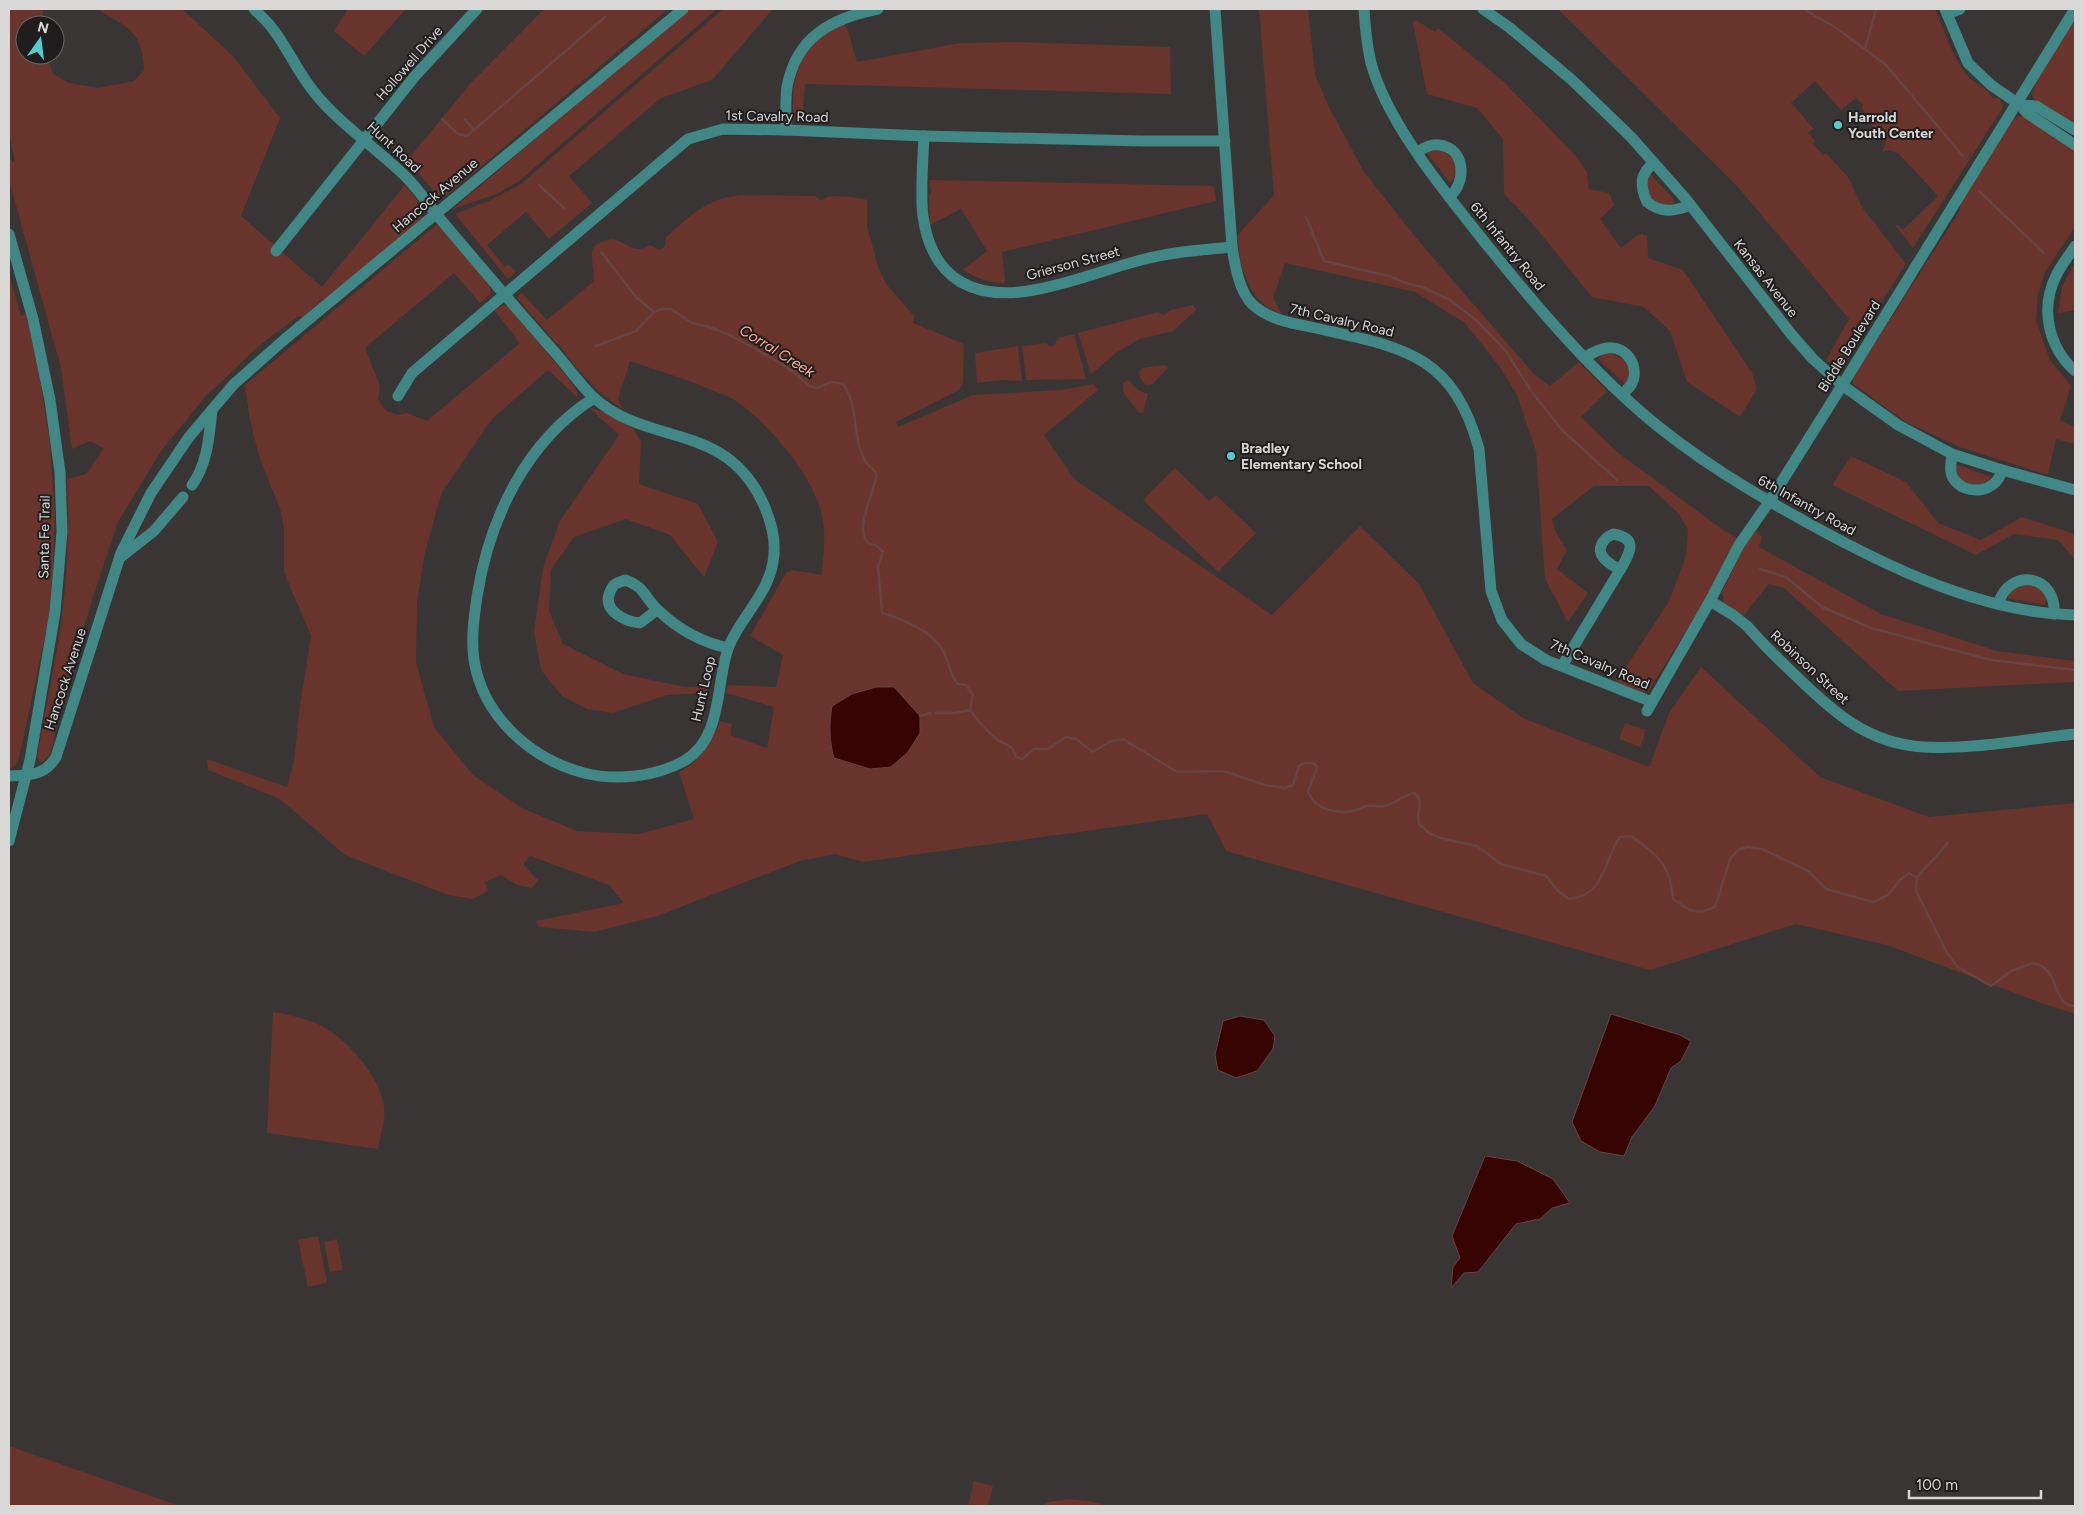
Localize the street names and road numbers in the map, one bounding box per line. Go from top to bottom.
street label: Hollowell Drive [372,22,447,104]
street label: 1st Cavalry Road [725,107,829,126]
street label: Hunt Road [363,118,424,176]
street label: Hancock Avenue [389,154,482,236]
street label: 6th Infantry Road [1467,199,1549,294]
street label: Kansas Avenue [1730,236,1802,321]
street label: Grierson Street [1025,243,1122,284]
street label: Biddle Boulevard [1814,297,1884,395]
street label: 7th Cavalry Road [1288,300,1396,341]
street label: 6th Infantry Road [1755,472,1859,539]
street label: Santa Fe Trail [35,495,54,579]
street label: Hancock Avenue [41,626,90,732]
street label: Robinson Street [1767,627,1852,708]
street label: 7th Cavalry Road [1548,636,1652,693]
street label: Hunt Loop [688,655,719,724]

